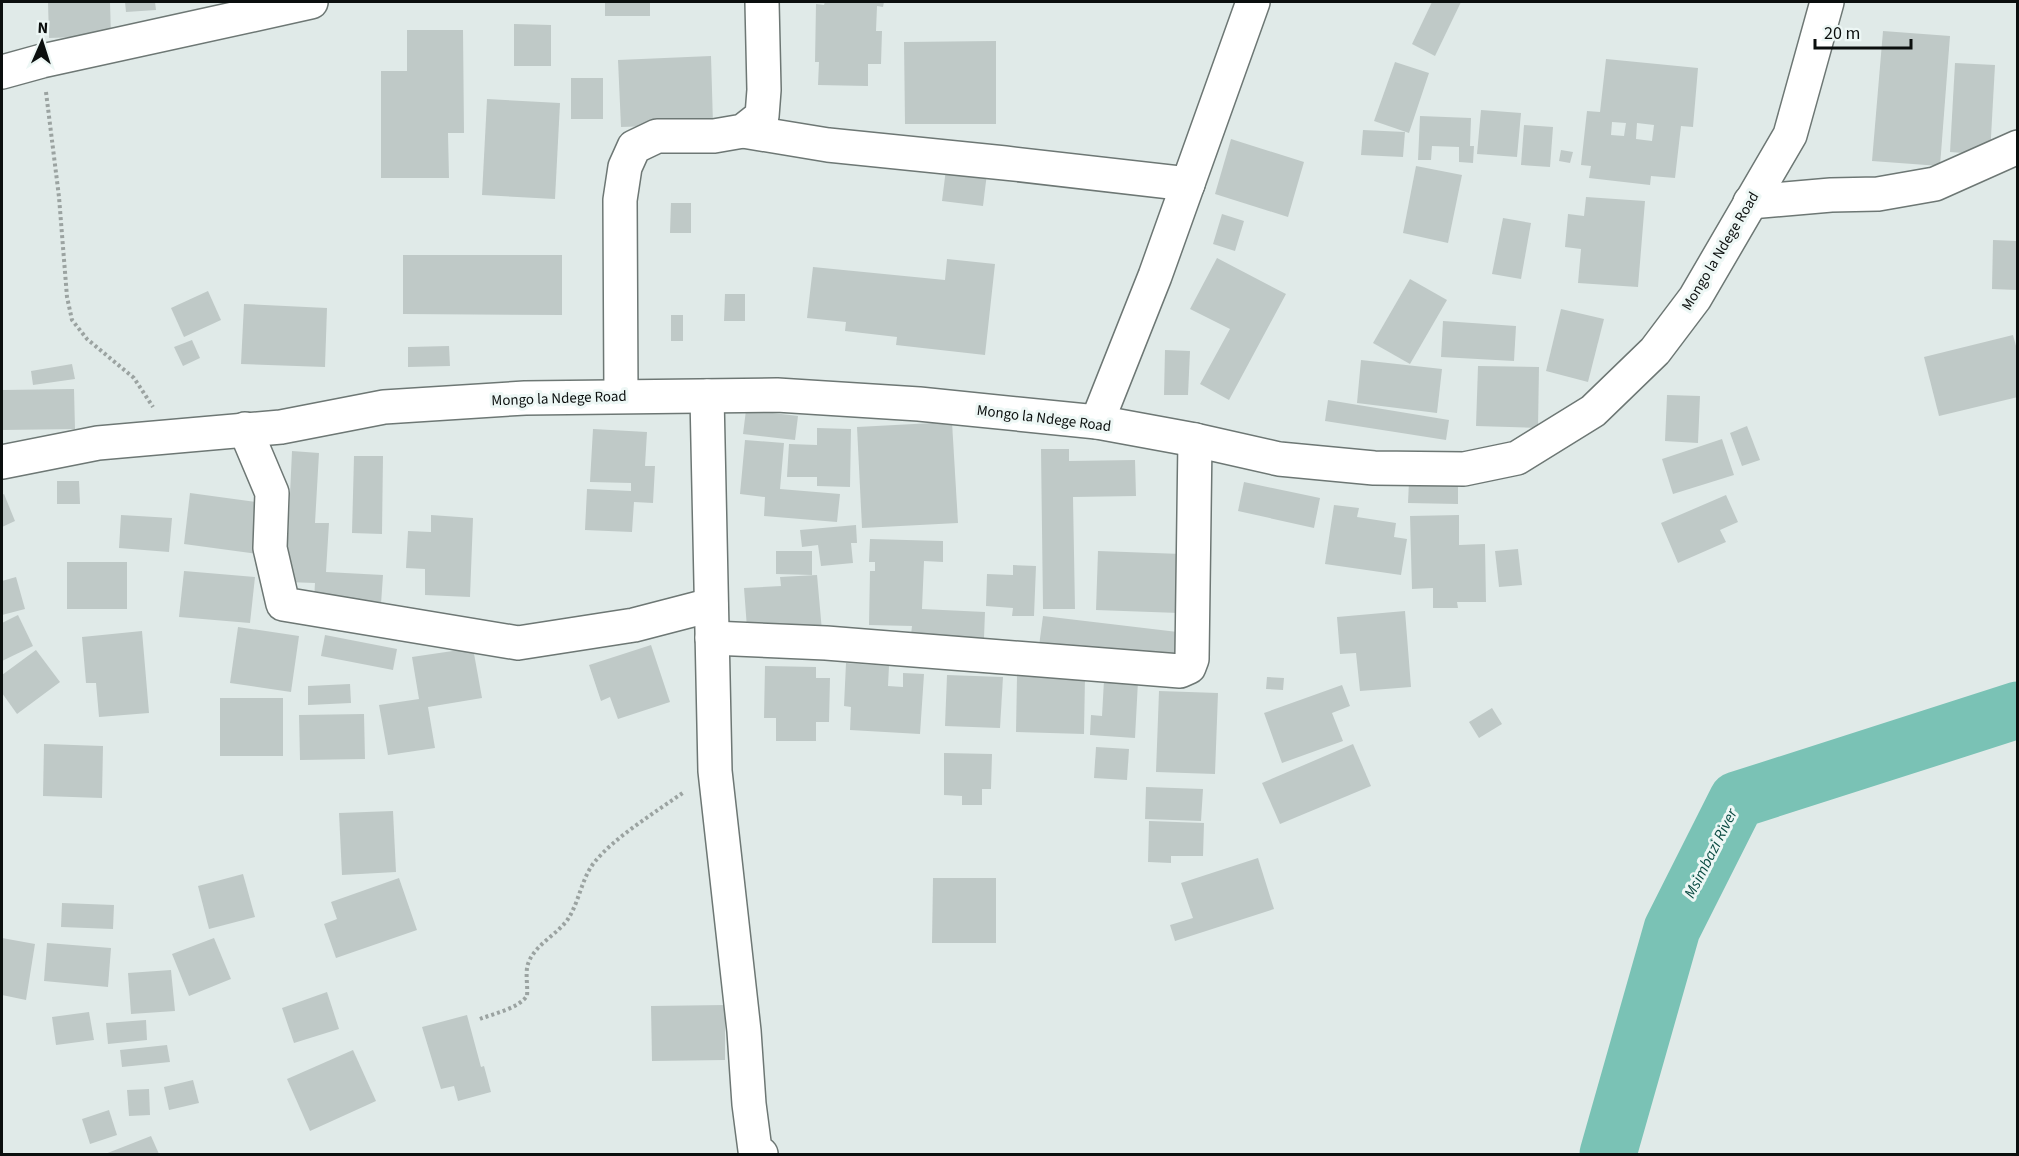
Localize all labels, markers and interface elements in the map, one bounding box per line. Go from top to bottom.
north arrow [12,12,72,72]
scale bar [1815,12,1911,50]
text: N [37,17,49,39]
text: 20 m [1824,21,1860,46]
street label: Mongo la Ndege Road [1677,188,1764,315]
street label: Mongo la Ndege Road [491,386,627,411]
street label: Mongo la Ndege Road [975,400,1112,437]
water label: Msimbazi River [1679,803,1744,902]

